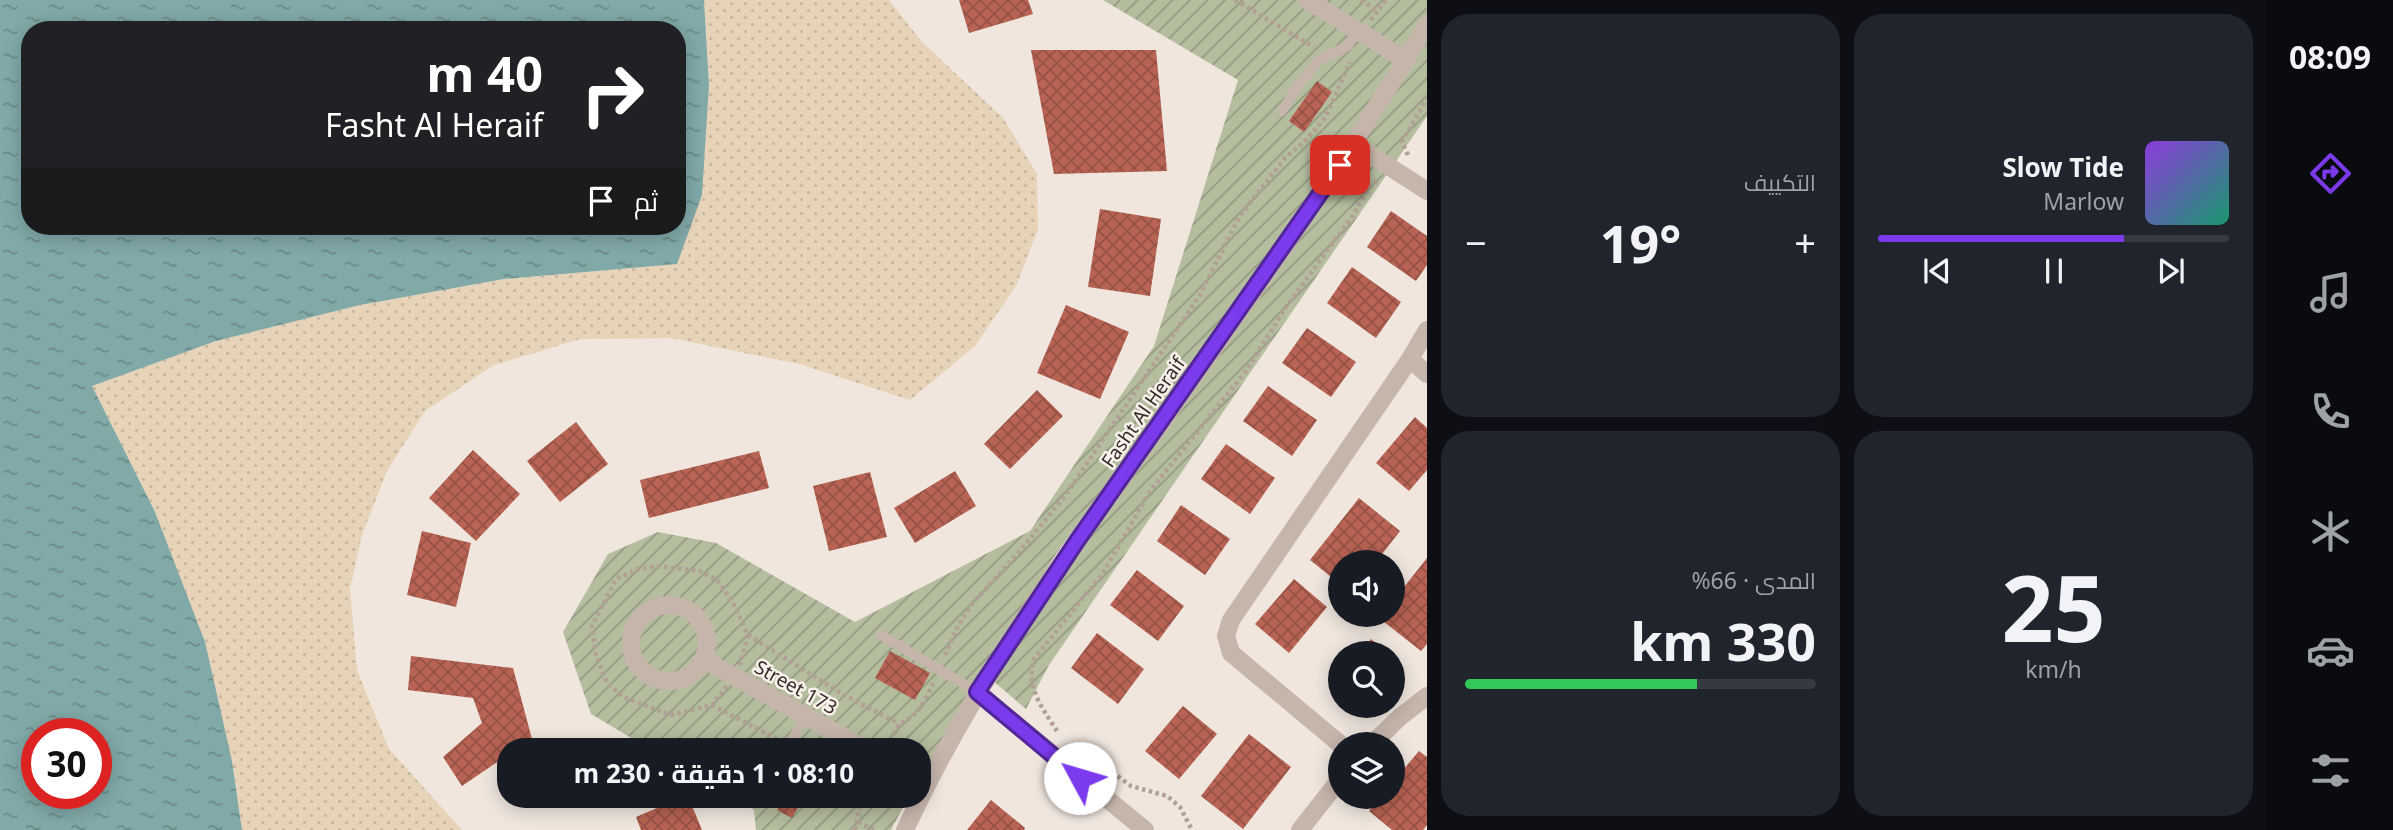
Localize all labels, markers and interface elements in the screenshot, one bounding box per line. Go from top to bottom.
text: 08:09 [2289,35,2371,78]
text: 40 m [426,40,543,106]
icon: right [567,49,658,140]
text: Fasht Al Heraif [325,103,543,146]
pin [1310,135,1370,195]
icon: arrive [1321,146,1359,184]
text: Slow Tide [2002,149,2124,185]
icon: directions [2306,149,2355,198]
text: التكييف [1744,166,1816,198]
icon: arrive [582,182,620,220]
text: ثم [634,183,658,219]
text: Marlow [2043,185,2124,217]
text: 19° [1600,207,1681,278]
text: − [1465,216,1487,268]
text: + [1794,216,1816,268]
icon: previous [1918,252,1956,290]
icon: pause [2035,252,2073,290]
icon: next [2152,252,2190,290]
icon: music [2306,268,2355,317]
street label: Fasht Al Heraif [1095,350,1192,473]
icon: phone [2306,387,2355,436]
icon: climate [2306,507,2355,556]
text: 25 [2001,545,2106,669]
map controls [1328,550,1405,809]
button: sound [1328,550,1405,627]
text: المدى · 66% [1691,564,1816,596]
text: 330 km [1630,605,1816,676]
icon: car [2306,626,2355,675]
button: search [1328,641,1405,718]
text: km/h [2025,653,2082,685]
street label: Street 173 [750,654,842,720]
speed limit sign: 30 [21,718,112,809]
button: layers [1328,732,1405,809]
position arrow [1043,741,1117,815]
icon: filters [2306,746,2355,795]
text: 08:10 · 1 دقيقة · 230 m [574,755,854,791]

